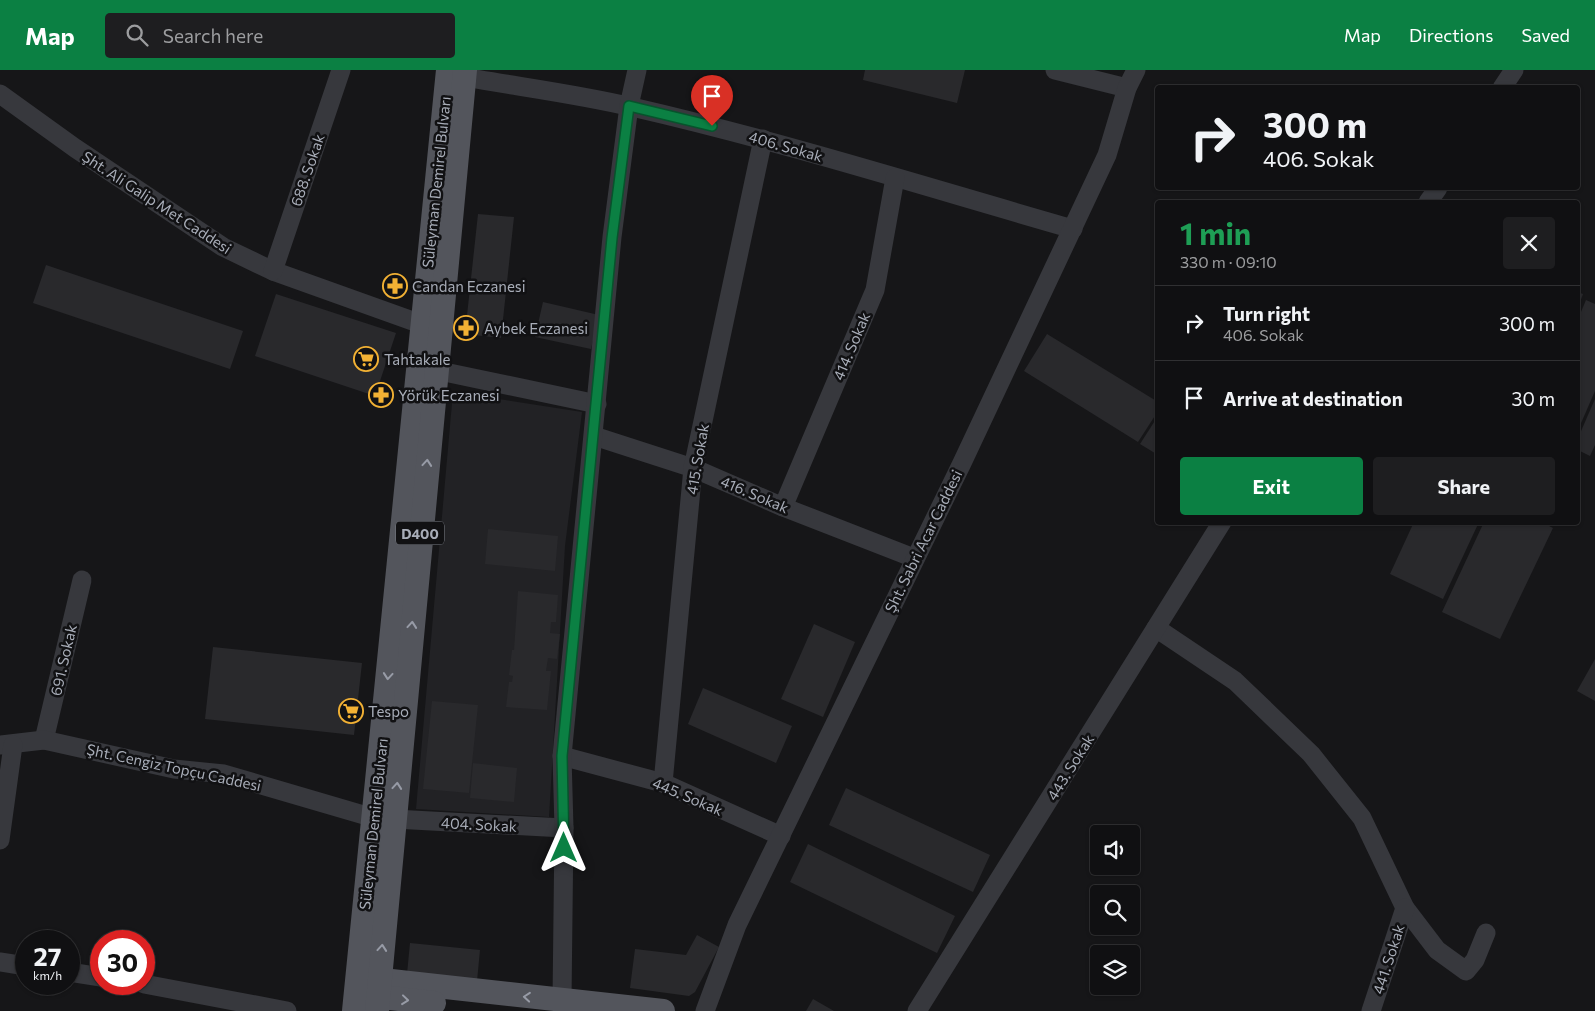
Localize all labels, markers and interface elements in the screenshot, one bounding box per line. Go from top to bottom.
search box [105,13,455,58]
text: Map [25,21,75,50]
icon: search [123,21,151,49]
text: Search here [163,24,263,47]
text: Map [1344,24,1381,46]
text: Directions [1409,24,1493,46]
text: Saved [1521,24,1570,46]
pin [691,75,733,126]
icon: arrive [698,82,726,110]
street label: Süleyman Demirel Bulvarı [418,95,454,269]
text: 300 m [1263,102,1367,145]
icon: right [1180,105,1245,170]
street label: 406. Sokak [747,127,825,165]
street label: 688. Sokak [286,131,328,209]
text: 406. Sokak [1263,145,1374,172]
street label: Şht. Ali Galip Met Caddesi [79,147,235,257]
text: 1 min [1180,214,1251,251]
button: close [1503,217,1555,269]
text: 330 m · 09:10 [1180,252,1277,271]
pharmacy icon: Candan Eczanesi [382,273,408,299]
place label: Candan Eczanesi [412,277,526,295]
text: Turn right [1223,302,1310,325]
street label: 414. Sokak [829,309,873,383]
icon: right [1180,309,1208,337]
text: 300 m [1499,312,1555,335]
pharmacy icon: Aybek Eczanesi [453,315,479,341]
place label: Aybek Eczanesi [484,319,588,337]
text: 406. Sokak [1223,325,1304,344]
supermarket icon: Tahtakale [353,346,379,372]
place label: Tahtakale [384,350,451,368]
pharmacy icon: Yörük Eczanesi [368,382,394,408]
icon: arrive [1180,384,1208,412]
place label: Yörük Eczanesi [398,386,500,404]
text: Arrive at destination [1223,387,1403,410]
text: 30 m [1512,387,1555,410]
street label: 415. Sokak [682,422,712,496]
button: Exit [1180,457,1363,515]
button: Share [1373,457,1555,515]
one-way arrow [421,459,432,467]
street label: Şht. Sabri Acar Caddesi [881,467,965,615]
street label: 416. Sokak [718,472,792,516]
road number: D400 [396,522,444,544]
one-way arrow [406,620,417,628]
street label: 691. Sokak [46,623,80,697]
one-way arrow [382,672,393,680]
supermarket icon: Tespo [338,698,364,724]
place label: Tespo [368,702,409,720]
street label: 443. Sokak [1043,731,1097,803]
street label: Süleyman Demirel Bulvarı [355,737,391,911]
street label: Şht. Cengiz Topçu Caddesi [85,740,263,794]
street label: 445. Sokak [650,773,726,819]
one-way arrow [391,782,402,790]
street label: 404. Sokak [441,813,517,835]
position arrow [537,821,589,873]
map controls [1090,825,1140,995]
button: sound [1090,825,1140,875]
button: search [1090,885,1140,935]
street label: 441. Sokak [1368,922,1408,996]
speed limit sign: 30 [90,930,155,995]
text: 27 [34,941,61,971]
one-way arrow [376,944,387,952]
button: layers [1090,945,1140,995]
text: km/h [33,968,62,982]
one-way arrow [523,992,531,1003]
one-way arrow [401,994,409,1005]

